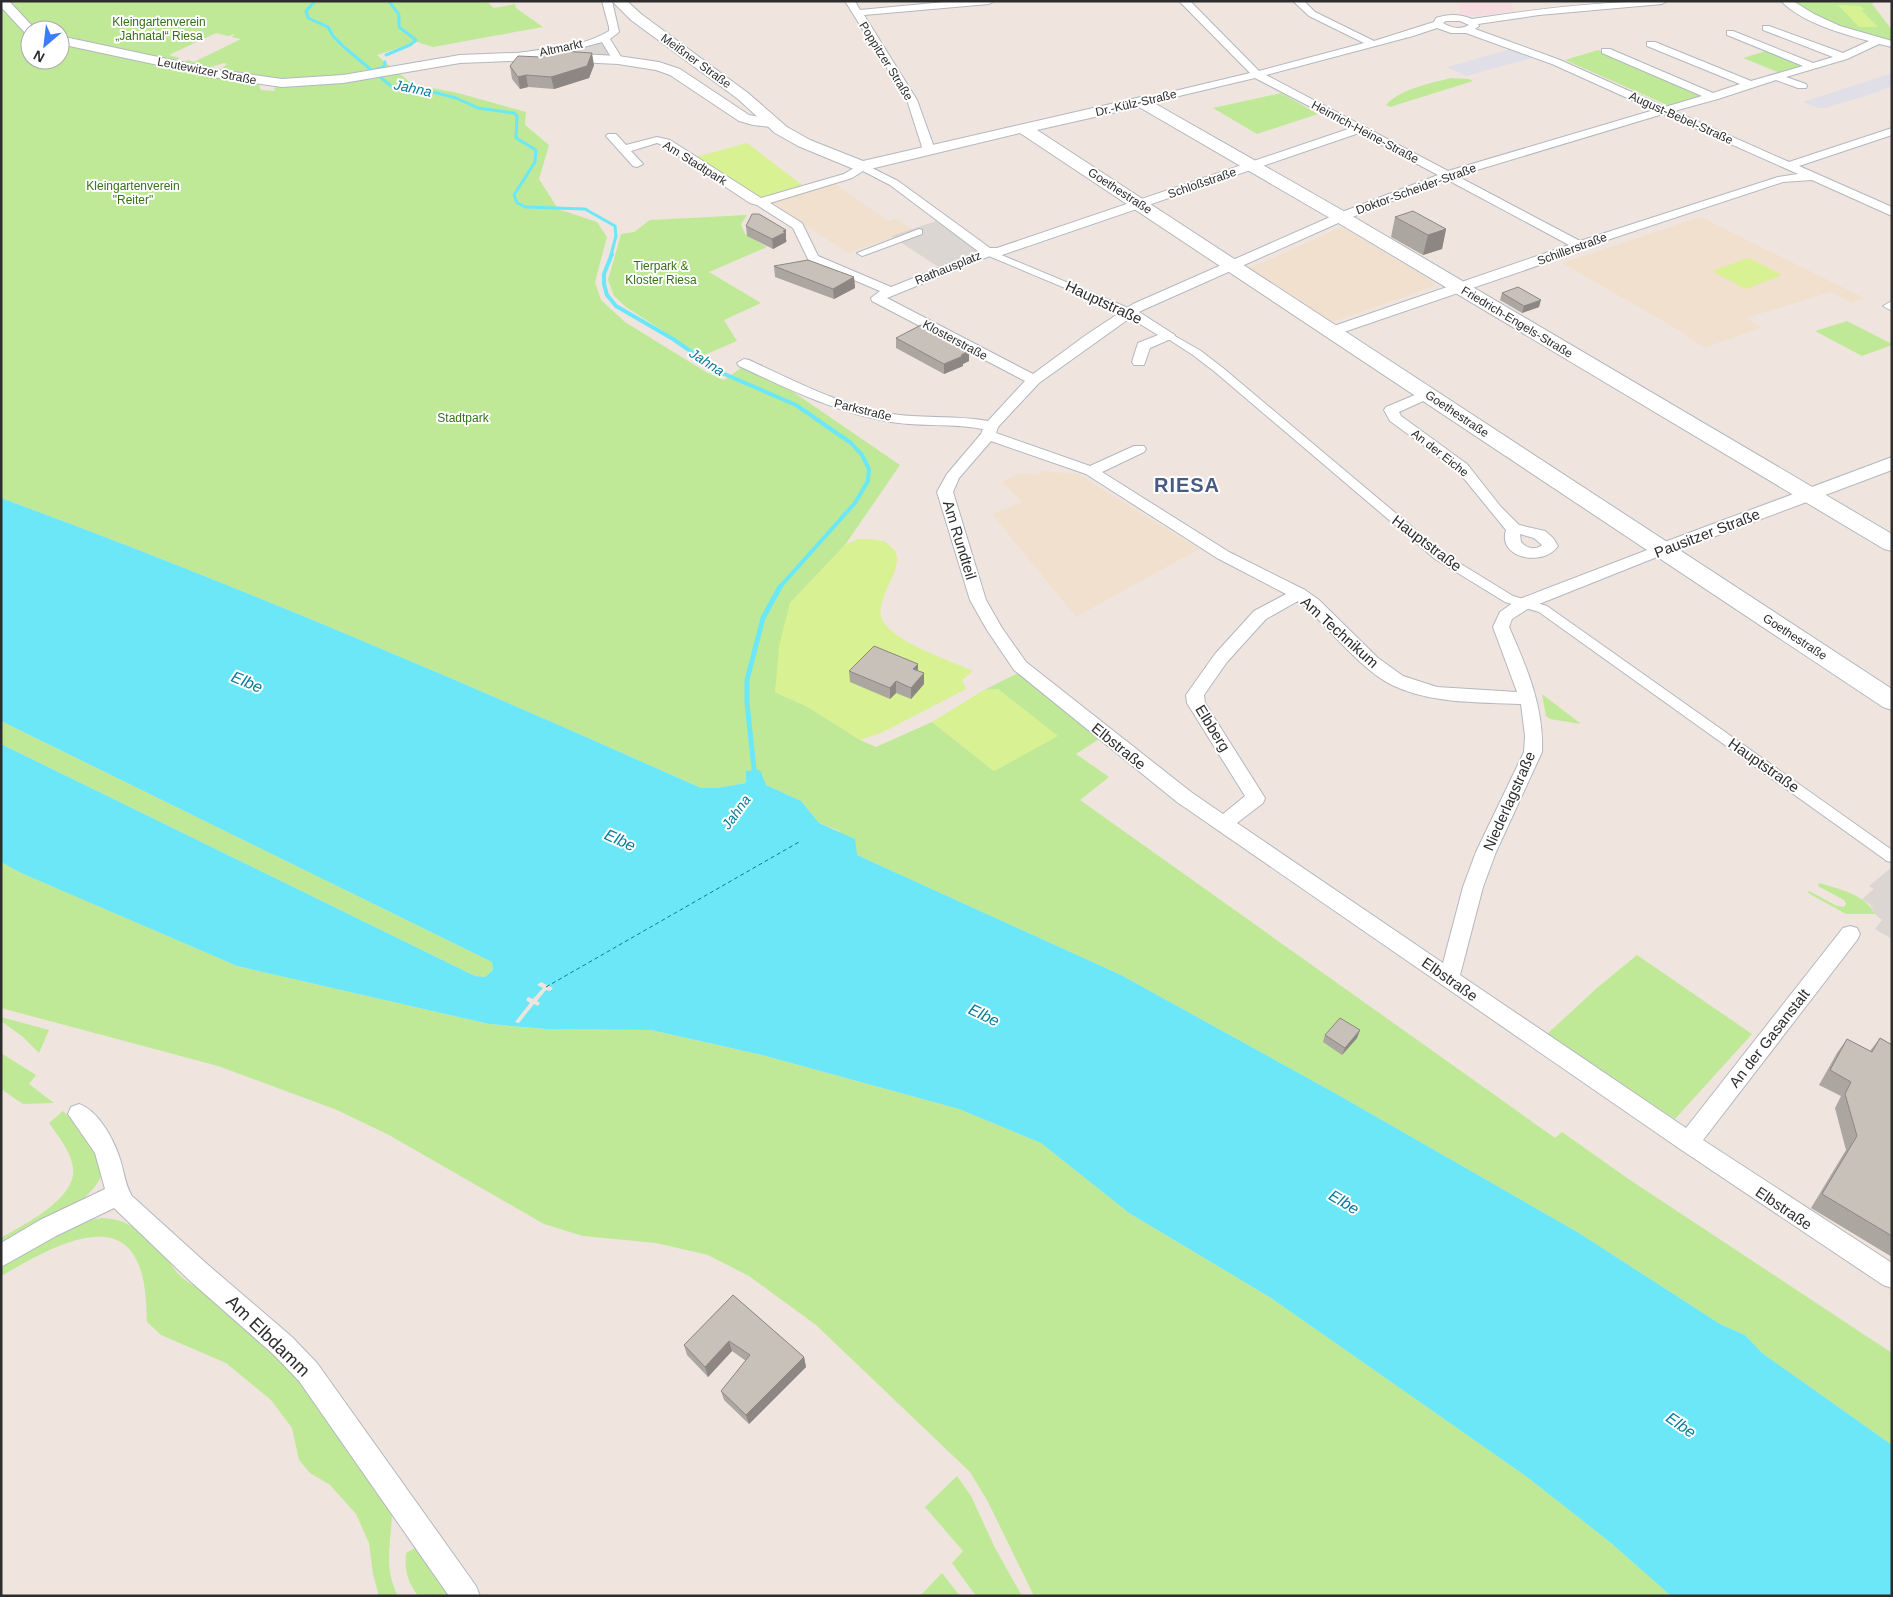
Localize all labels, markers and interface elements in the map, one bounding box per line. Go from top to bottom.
park label: Kleingartenverein „Jahnatal“ Riesa [112,15,206,43]
street label: Poppitzer Straße [856,19,916,103]
north arrow [20,20,70,70]
street label: Meißner Straße [658,31,734,91]
street label: Altmarkt [538,36,585,59]
text: N [31,47,47,66]
street label: Leutewitzer Straße [156,55,258,88]
water label: Jahna [392,76,434,100]
street label: Dr.-Külz-Straße [1094,87,1178,119]
street label: August-Bebel-Straße [1627,89,1735,147]
street label: Heinrich-Heine-Straße [1309,98,1421,166]
street label: Am Stadtpark [660,138,730,189]
street label: Doktor-Scheider-Straße [1354,161,1478,217]
street label: Goethestraße [1085,165,1155,217]
street label: Schloßstraße [1166,165,1238,201]
park label: Kleingartenverein "Reiter" [86,179,180,207]
street label: Schillerstraße [1535,230,1609,268]
street label: Rathausplatz [913,248,983,288]
park label: Tierpark & Kloster Riesa [625,259,697,287]
street label: Hauptstraße [1063,277,1145,327]
street label: Friedrich-Engels-Straße [1459,283,1575,361]
street label: Klosterstraße [920,317,990,363]
water label: Jahna [686,344,728,379]
street label: Goethestraße [1423,388,1492,440]
street label: Parkstraße [833,396,893,424]
park label: Stadtpark [437,411,490,425]
street label: An der Eiche [1409,426,1472,480]
district label: RIESA [1154,474,1220,496]
street label: Am Rundteil [940,498,980,582]
street label: Pausitzer Straße [1652,505,1762,561]
street label: Hauptstraße [1389,511,1465,575]
street label: Am Technikum [1298,593,1382,671]
street label: Goethestraße [1760,611,1830,663]
water label: Elbe [229,668,265,696]
street label: Elbberg [1192,702,1234,754]
street label: Elbstraße [1089,719,1149,773]
street label: Hauptstraße [1725,734,1803,796]
street label: Niederlagstraße [1480,749,1538,853]
water label: Jahna [718,792,754,833]
water label: Elbe [602,826,638,854]
street label: Elbstraße [1419,954,1481,1004]
street label: An der Gasanstalt [1725,985,1813,1091]
water label: Elbe [966,1000,1002,1030]
street label: Elbstraße [1753,1183,1815,1233]
water label: Elbe [1326,1186,1362,1218]
street label: Am Elbdamm [222,1291,314,1381]
water label: Elbe [1663,1409,1699,1441]

